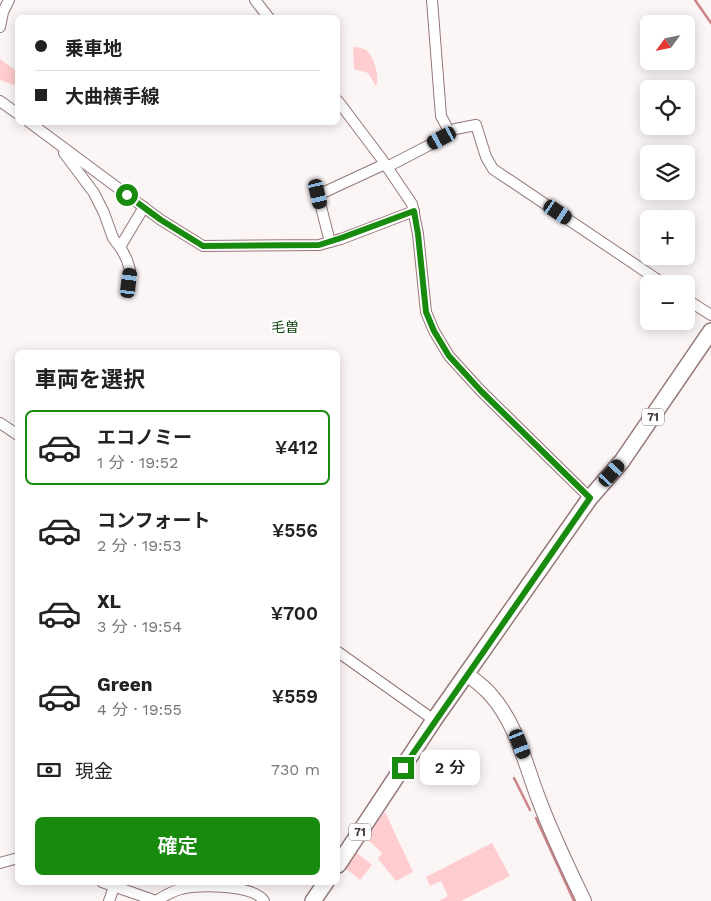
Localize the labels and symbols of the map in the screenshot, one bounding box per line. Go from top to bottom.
north arrow [640,15,695,70]
car [425,124,458,152]
car [307,178,328,210]
route start [116,184,138,206]
car [541,197,574,227]
car [119,267,138,299]
district label: 毛曽 [271,319,299,335]
road number: 71 [642,408,664,426]
car [596,457,627,489]
car [507,727,532,761]
callout: 2 分 [420,750,480,786]
route end [392,757,414,779]
road number: 71 [349,824,371,840]

